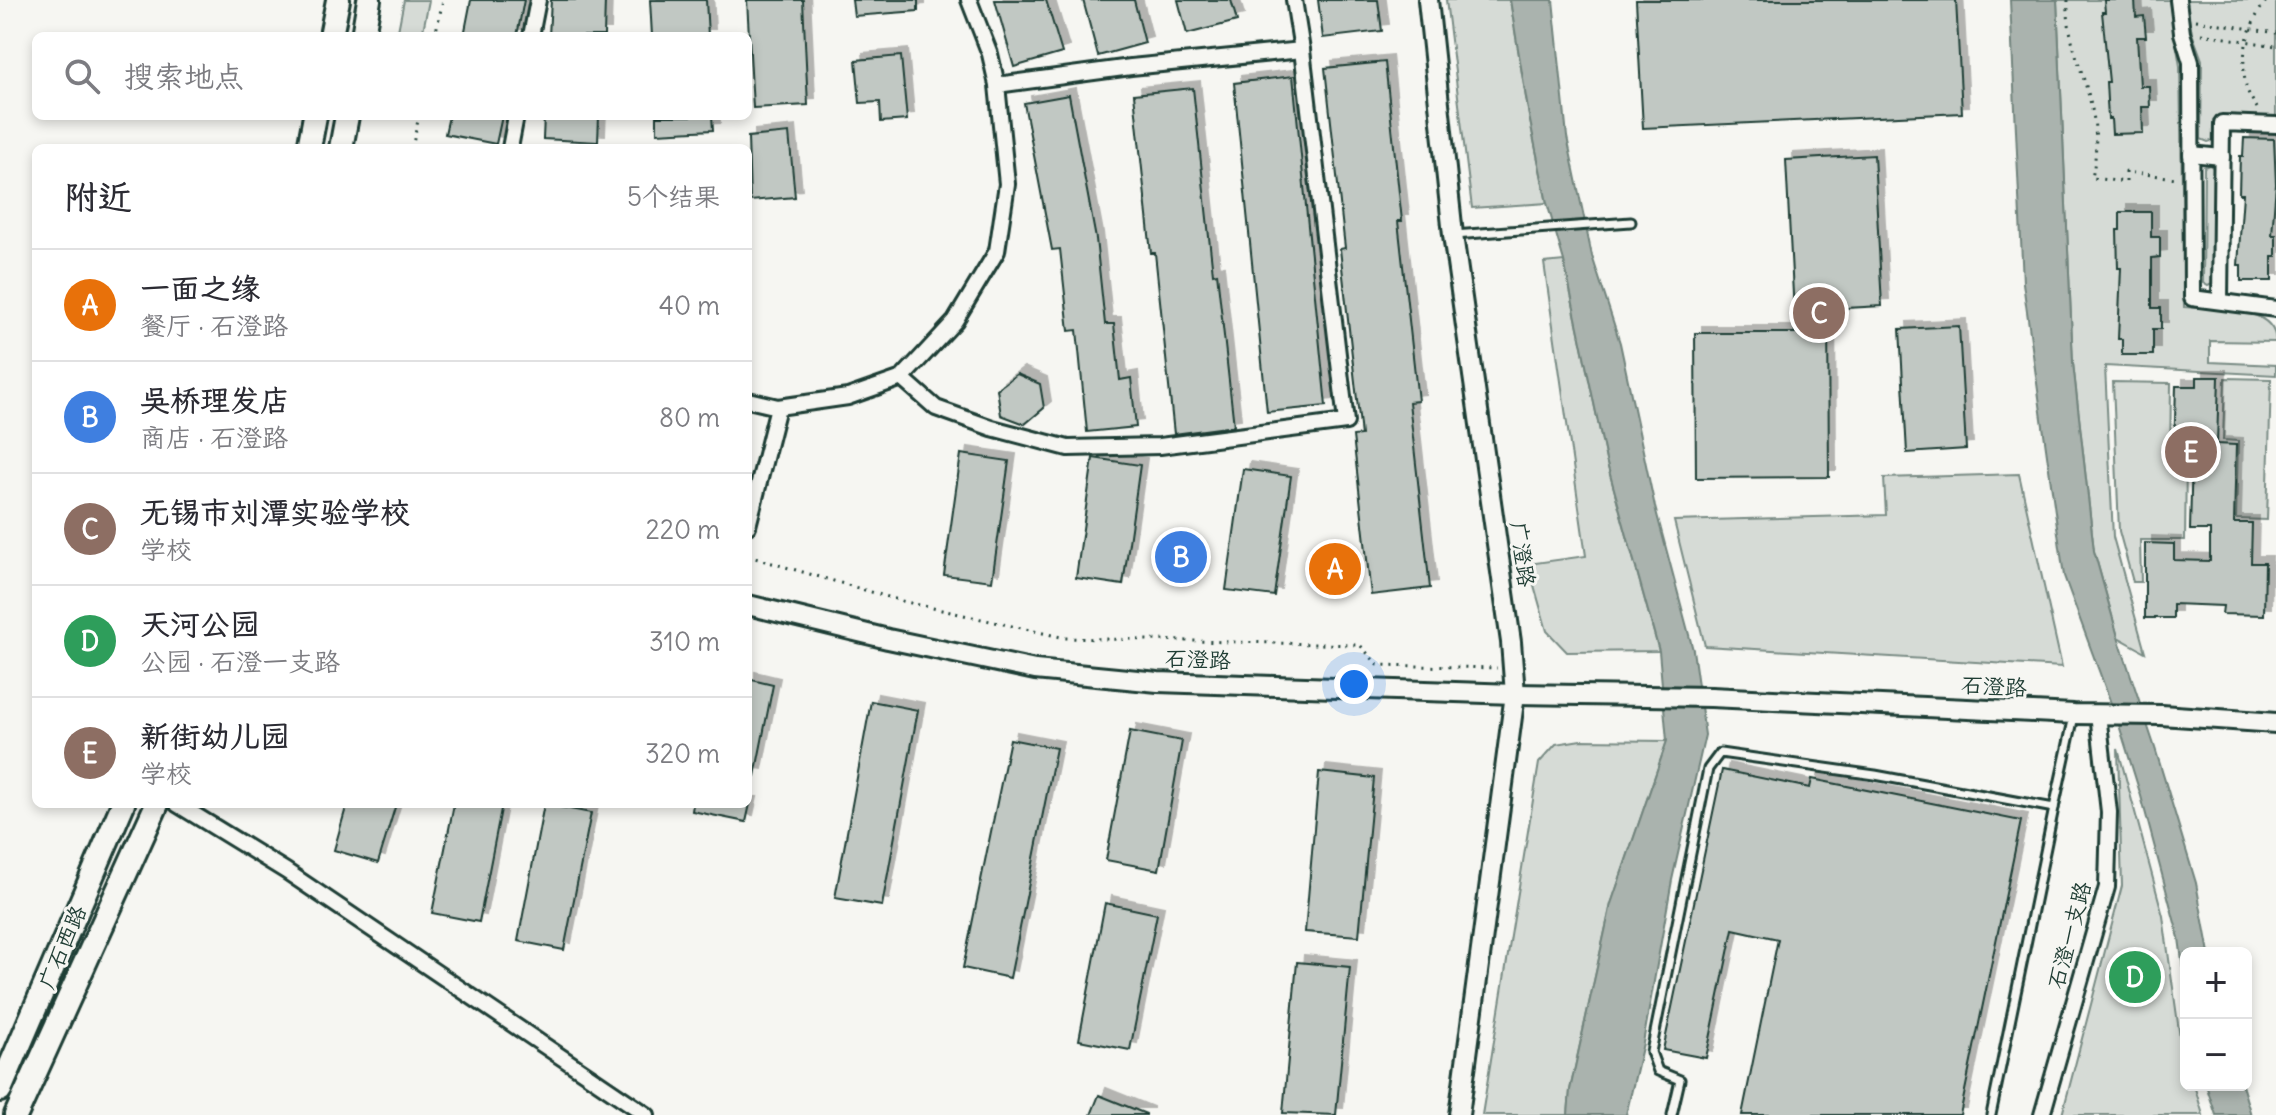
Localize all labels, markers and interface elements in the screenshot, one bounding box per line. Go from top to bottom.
search box [32,32,752,120]
icon: search [60,54,104,98]
text: 搜索地点 [124,57,244,95]
text: 附近 [64,175,132,218]
text: 5个结果 [627,180,720,213]
text: 一面之缘 [140,269,260,307]
pin: C [1793,283,1845,343]
text: A [82,289,98,322]
text: 40 m [659,289,720,322]
text: 餐厅 · 石澄路 [140,309,288,342]
text: 吴桥理发店 [140,381,290,419]
text: B [81,401,99,434]
text: 80 m [659,401,720,434]
text: 商店 · 石澄路 [140,421,288,454]
pin: E [2165,422,2217,482]
text: 无锡市刘潭实验学校 [140,493,410,531]
text: C [81,513,99,546]
text: 220 m [645,513,720,546]
street label: 广澄路 [1505,519,1541,589]
pin: B [1155,527,1207,587]
text: 学校 [140,533,192,566]
pin: A [1309,539,1361,599]
text: 天河公园 [140,605,260,643]
text: D [81,625,99,658]
text: 310 m [649,625,720,658]
street label: 石澄路 [1165,644,1231,674]
text: 公园 · 石澄一支路 [140,645,340,678]
your location [1334,664,1374,704]
street label: 石澄路 [1960,670,2028,702]
text: 新街幼儿园 [140,717,290,755]
text: E [82,737,98,770]
text: 320 m [645,737,720,770]
text: 学校 [140,757,192,790]
street label: 石澄一支路 [2041,878,2097,992]
street label: 广石西路 [32,901,92,993]
pin: D [2109,947,2161,1007]
map controls [2180,947,2252,1091]
button: + [2180,947,2252,1019]
button: − [2180,1019,2252,1091]

